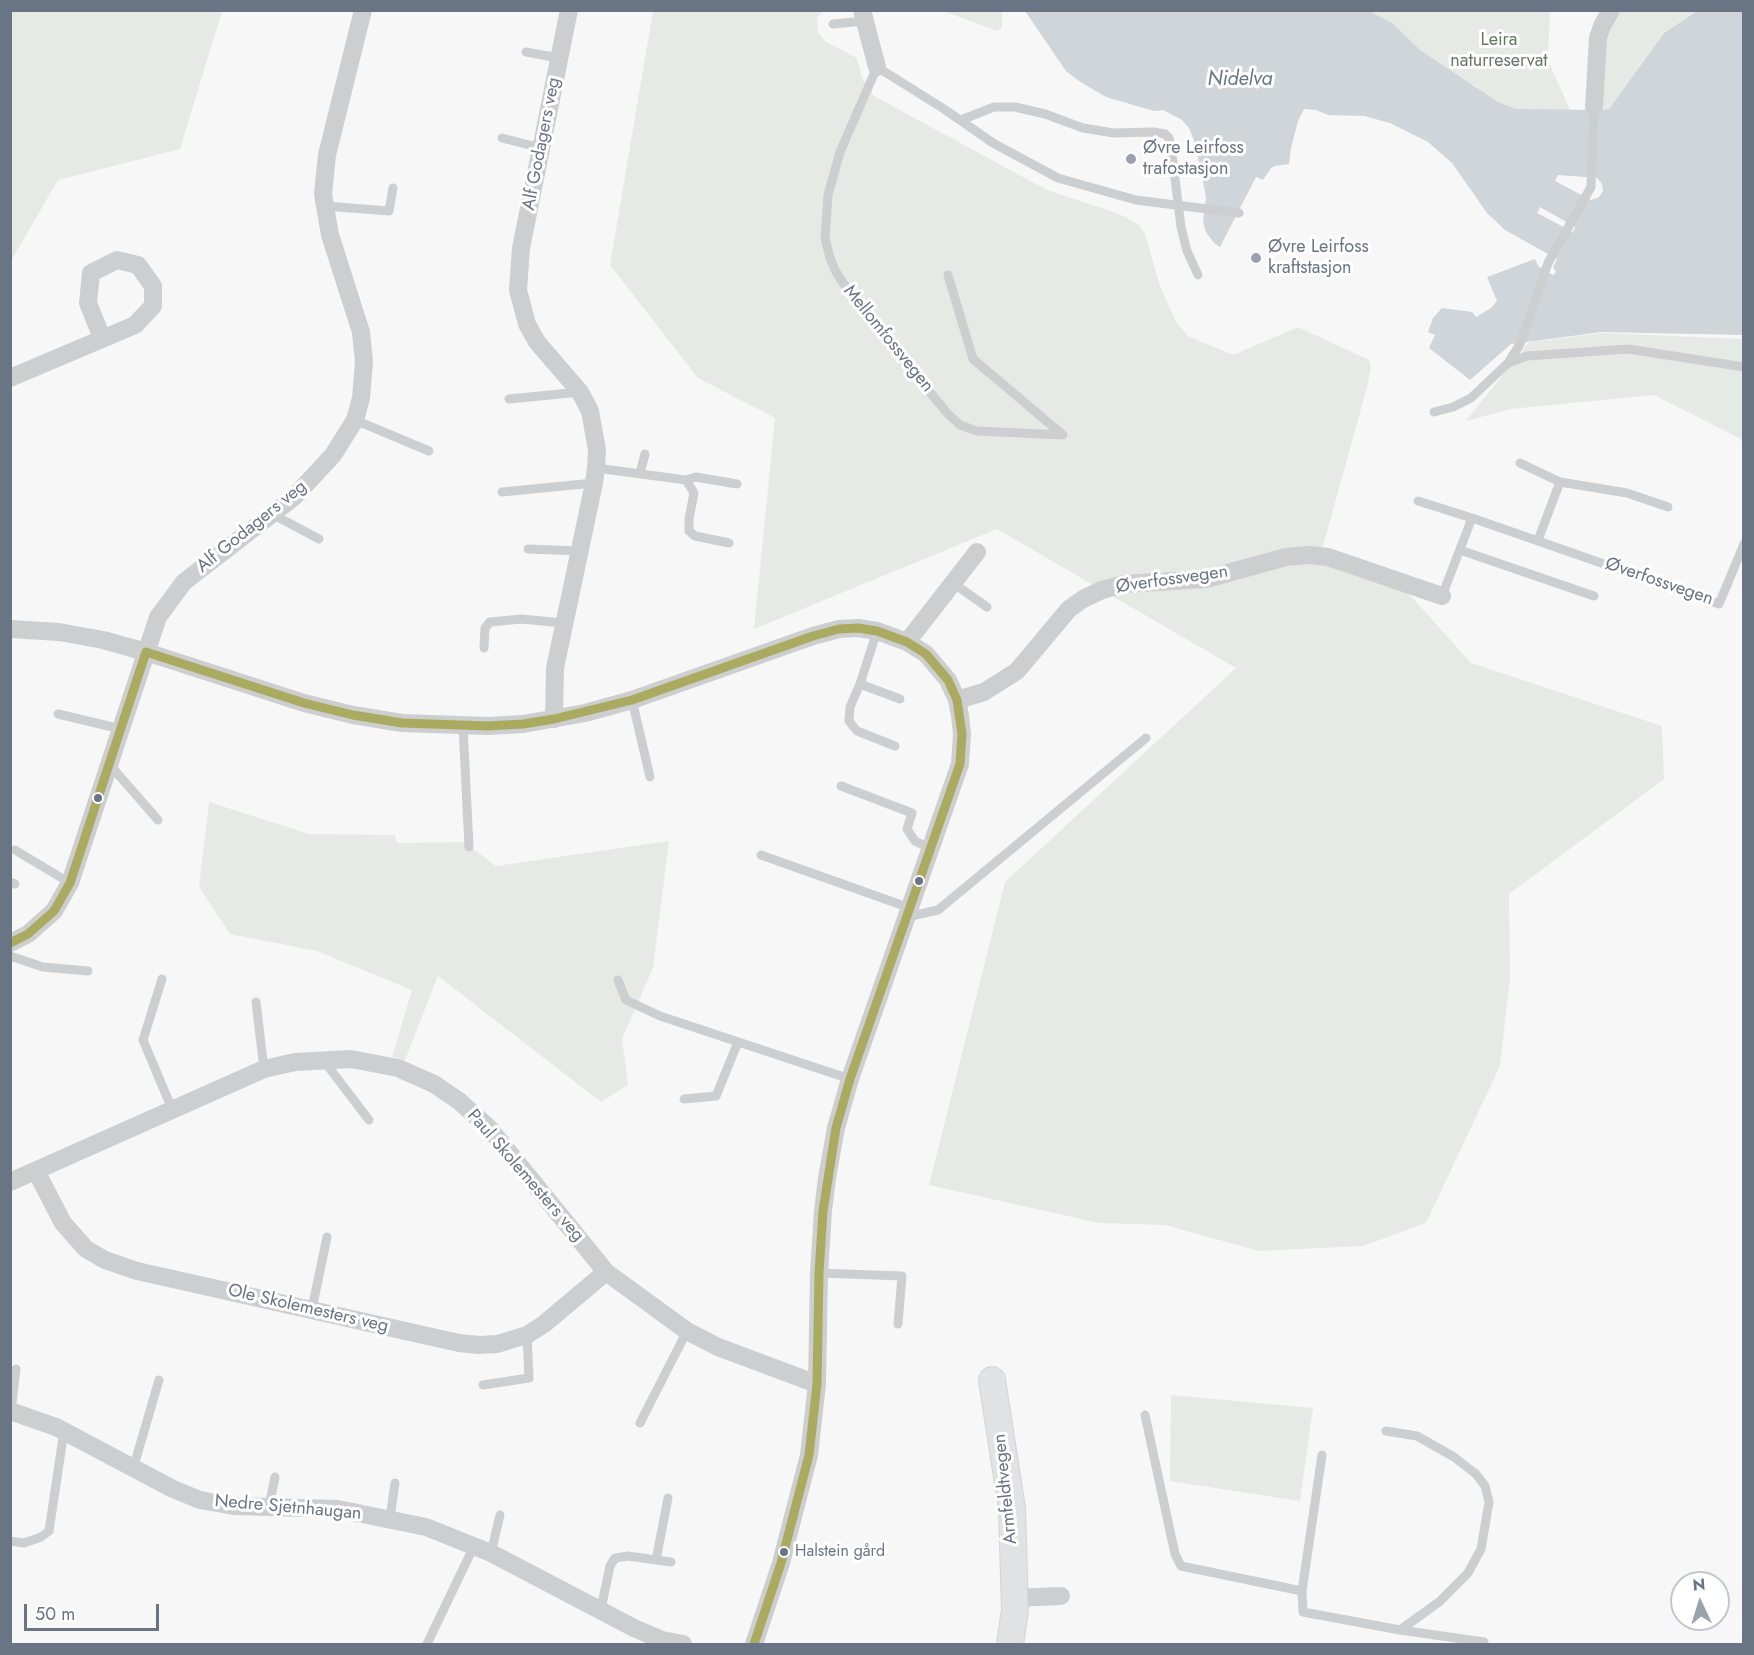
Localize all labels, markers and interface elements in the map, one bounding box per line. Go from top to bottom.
park label: Leira naturreservat [1450,30,1548,72]
water label: Nidelva [1207,68,1273,92]
street label: Alf Godagers veg [519,76,565,212]
place label: Øvre Leirfoss trafostasjon [1143,138,1244,180]
marker: Øvre Leirfoss trafostasjon [1124,152,1138,166]
place label: Øvre Leirfoss kraftstasjon [1268,237,1369,280]
marker: Øvre Leirfoss kraftstasjon [1249,251,1263,265]
street label: Mellomfossvegen [838,281,938,397]
street label: Alf Godagers veg [193,476,311,578]
street label: Øverfossvegen [1602,553,1716,611]
street label: Øverfossvegen [1115,561,1229,599]
unlabelled marker [92,792,104,804]
unlabelled marker [913,875,925,887]
street label: Paul Skolemesters veg [462,1106,588,1246]
street label: Ole Skolemesters veg [226,1280,390,1338]
street label: Armfeldtvegen [989,1433,1023,1545]
street label: Nedre Sjetnhaugan [214,1491,362,1525]
place label: Halstein gård [795,1542,885,1562]
marker: Halstein gård [778,1546,790,1558]
north arrow [1670,1571,1730,1631]
text: N [1692,1573,1706,1596]
scale bar [27,1592,162,1630]
text: 50 m [35,1601,75,1627]

